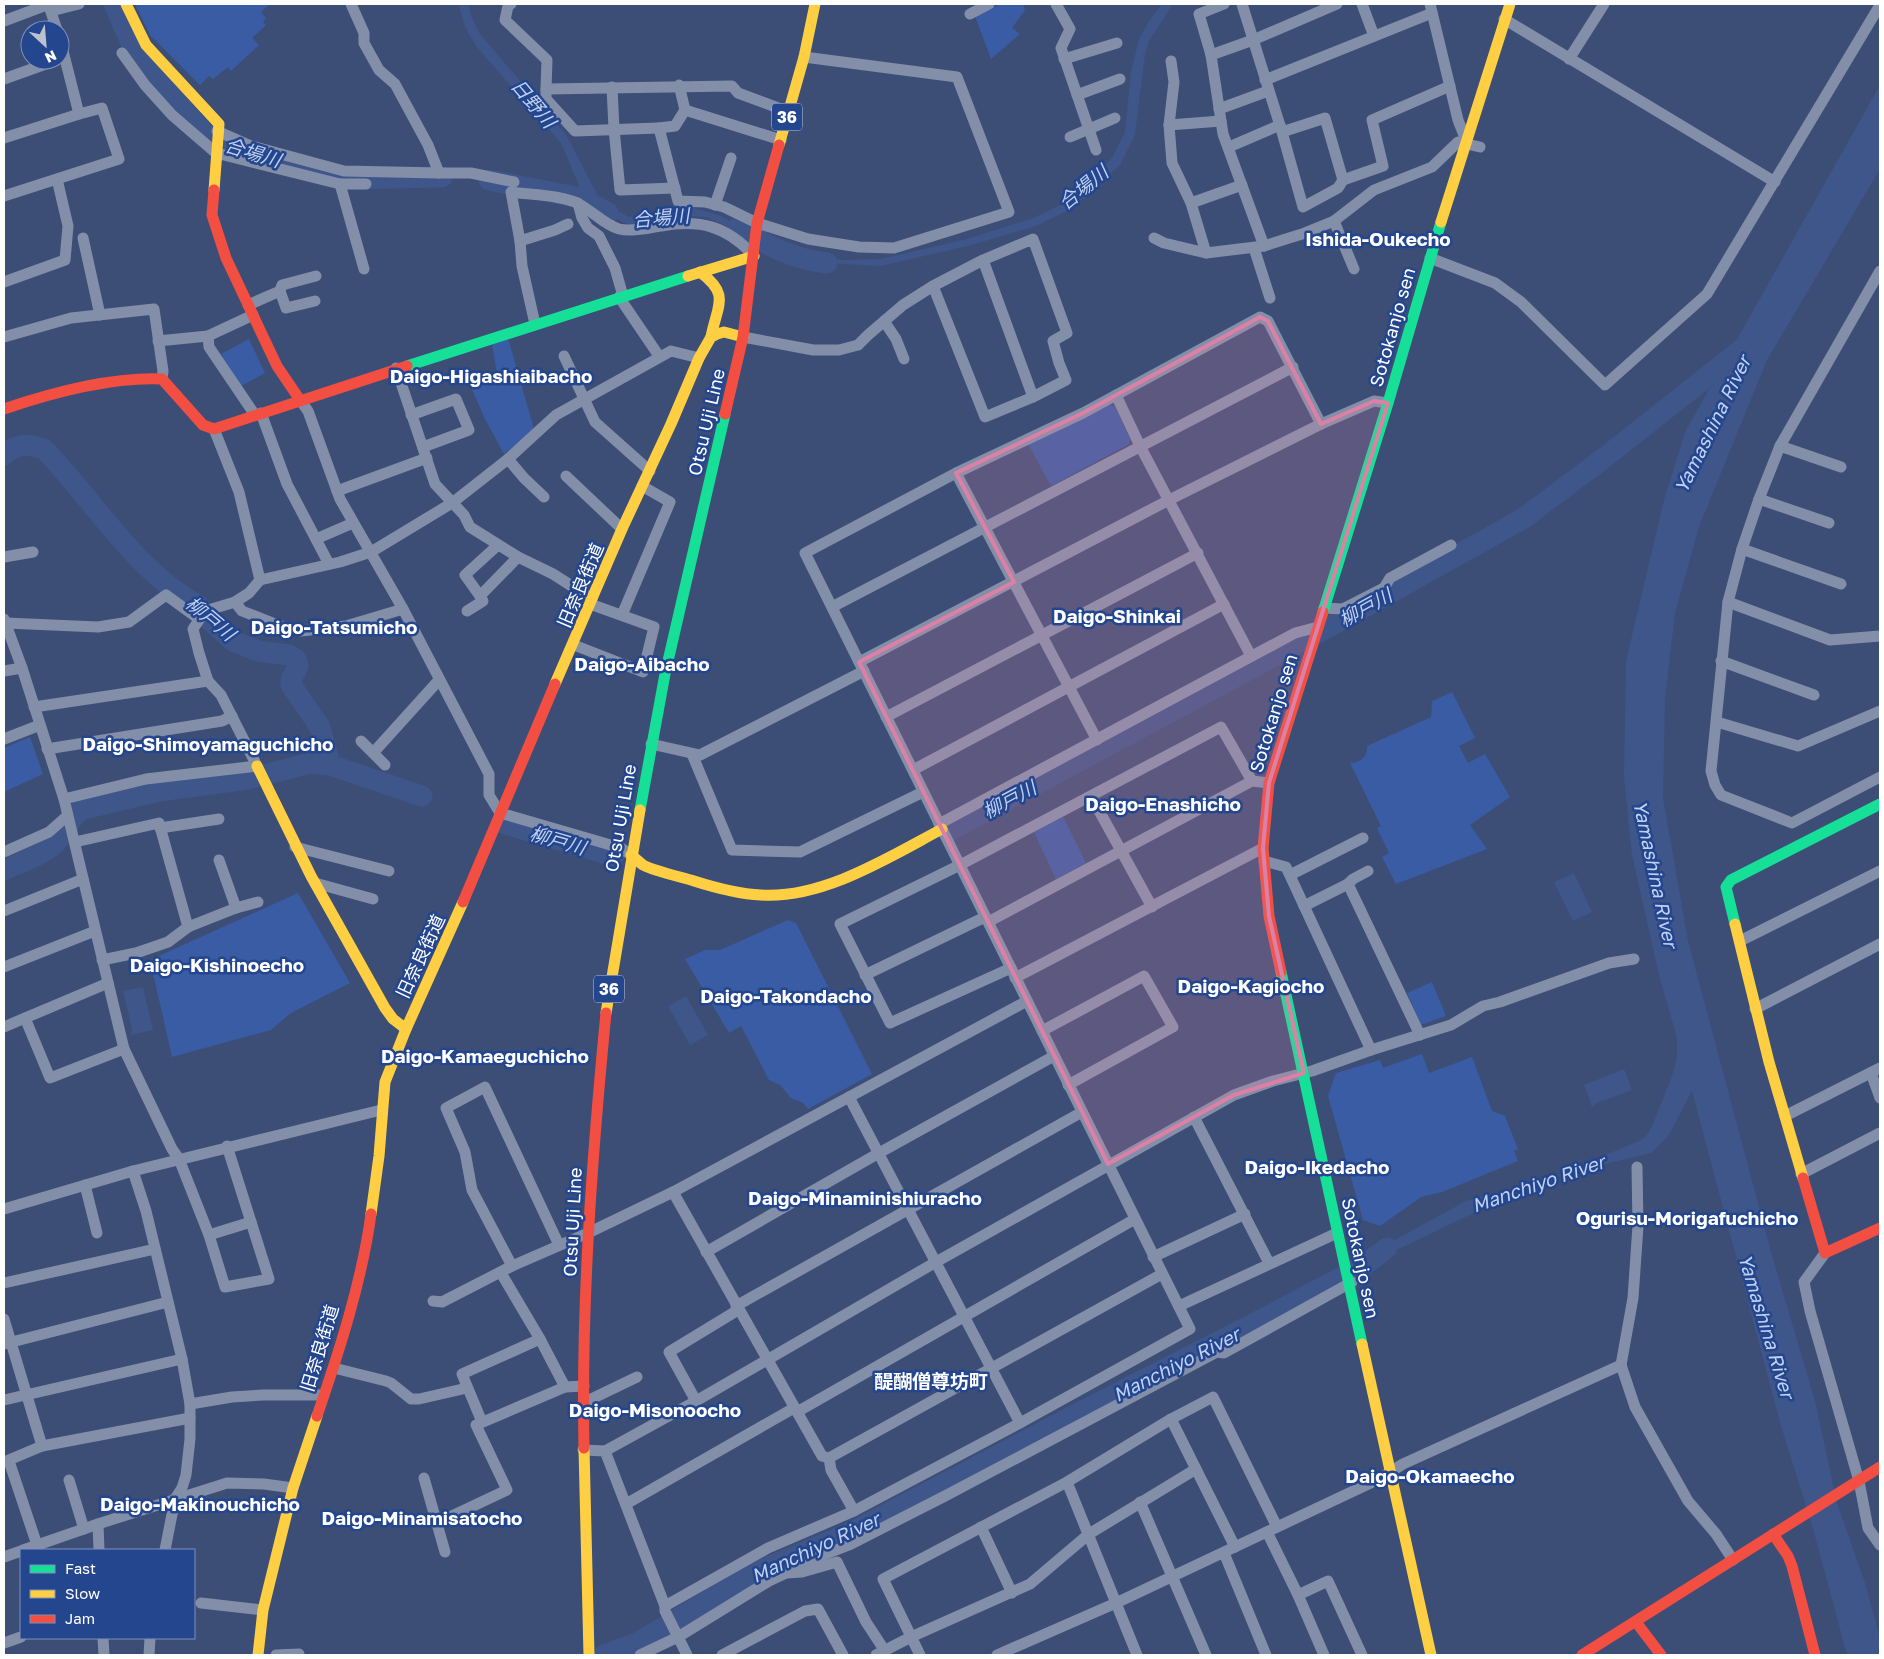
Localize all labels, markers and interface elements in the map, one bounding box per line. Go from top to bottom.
north arrow [20,20,70,70]
text: N [42,47,59,67]
water label: 日野川 [507,74,562,134]
road number: 36 [772,104,802,130]
water label: 合場川 [222,133,286,172]
water label: 合場川 [1054,159,1114,214]
water label: 合場川 [632,203,692,231]
district label: Ishida-Oukecho [1305,227,1451,250]
street label: Sotokanjo sen [1365,265,1419,389]
water label: Yamashina River [1669,349,1756,496]
district label: Daigo-Higashiaibacho [390,364,592,387]
street label: Otsu Uji Line [683,366,729,478]
street label: 旧奈良街道 [552,539,608,631]
water label: 柳戸川 [1334,582,1397,631]
water label: 柳戸川 [182,591,242,646]
district label: Daigo-Shinkai [1053,604,1181,627]
district label: Daigo-Tatsumicho [251,615,417,638]
street label: Sotokanjo sen [1245,651,1301,775]
district label: Daigo-Aibacho [574,652,710,675]
district label: Daigo-Shimoyamaguchicho [82,732,334,755]
street label: Otsu Uji Line [600,762,640,874]
water label: 柳戸川 [978,775,1041,823]
district label: Daigo-Enashicho [1085,792,1241,815]
water label: Yamashina River [1629,798,1683,952]
water label: 柳戸川 [527,821,590,859]
street label: 旧奈良街道 [391,911,449,1001]
district label: Daigo-Kishinoecho [130,953,304,976]
district label: Daigo-Kagiocho [1178,974,1324,997]
road number: 36 [594,976,624,1002]
district label: Daigo-Takondacho [700,984,872,1007]
district label: Daigo-Kamaeguchicho [381,1044,589,1067]
water label: Manchiyo River [1469,1149,1610,1217]
district label: Daigo-Ikedacho [1245,1155,1389,1178]
street label: Otsu Uji Line [558,1167,586,1277]
district label: Daigo-Minaminishiuracho [748,1186,982,1209]
street label: Sotokanjo sen [1337,1196,1385,1320]
district label: Ogurisu-Morigafuchicho [1576,1206,1798,1229]
water label: Yamashina River [1734,1251,1801,1403]
street label: 旧奈良街道 [295,1302,343,1394]
water label: Manchiyo River [1109,1321,1245,1406]
district label: 醍醐僧尊坊町 [874,1369,988,1392]
district label: Daigo-Misonoocho [569,1398,741,1421]
district label: Daigo-Okamaecho [1345,1464,1515,1487]
district label: Daigo-Makinouchicho [100,1492,300,1515]
district label: Daigo-Minamisatocho [321,1506,523,1529]
water label: Manchiyo River [747,1506,885,1587]
legend [20,1549,195,1639]
text: Fast [65,1559,96,1577]
text: Slow [65,1584,100,1602]
text: Jam [65,1609,95,1627]

